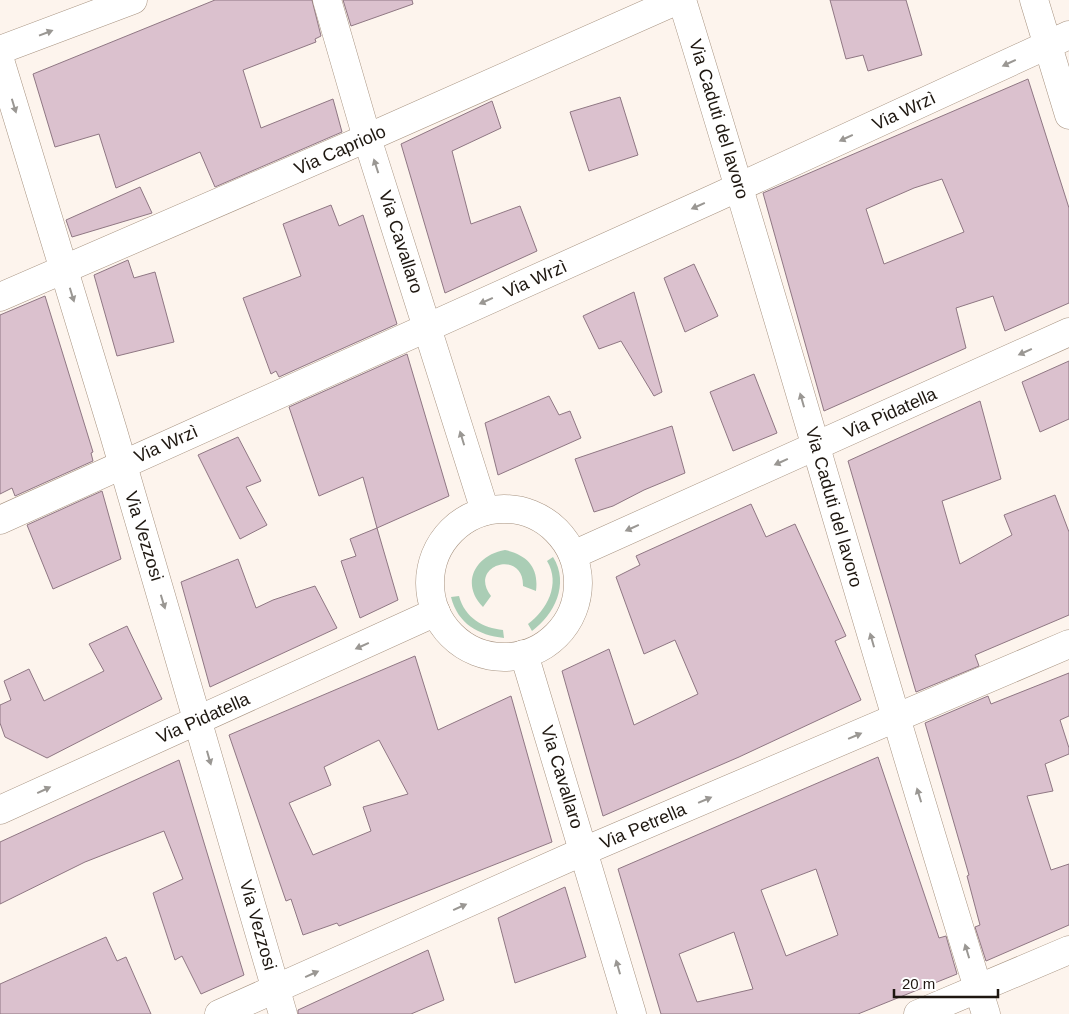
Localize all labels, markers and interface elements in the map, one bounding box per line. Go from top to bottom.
one-way arrow [38,29,53,36]
street label: Via Caduti del lavoro [685,37,753,201]
one-way arrow [1002,59,1016,67]
street label: Via Wrzì [869,88,939,134]
one-way arrow [11,99,19,114]
street label: Via Capriolo [291,121,389,179]
one-way arrow [838,134,853,143]
one-way arrow [372,158,380,173]
street label: Via Cavallaro [375,188,427,296]
one-way arrow [691,203,705,211]
street label: Via Wrzì [500,256,570,302]
one-way arrow [69,288,77,303]
one-way arrow [479,298,493,306]
one-way arrow [1018,348,1032,356]
street label: Via Pidatella [840,383,941,442]
one-way arrow [798,392,806,407]
street label: Via Wrzì [131,421,201,467]
street label: Via Caduti del lavoro [802,425,866,589]
one-way arrow [457,430,465,445]
one-way arrow [774,458,788,466]
street label: Via Vezzosi [121,489,167,583]
one-way arrow [625,524,639,532]
one-way arrow [160,595,168,610]
one-way arrow [867,632,875,647]
one-way arrow [355,642,369,650]
street label: Via Pidatella [153,688,254,747]
street label: Via Cavallaro [537,723,587,831]
one-way arrow [848,732,862,740]
one-way arrow [206,750,214,765]
one-way arrow [37,786,51,794]
one-way arrow [914,788,922,803]
one-way arrow [698,795,713,803]
street label: Via Petrella [597,798,690,853]
street label: Via Vezzosi [236,878,280,972]
one-way arrow [453,903,467,911]
one-way arrow [962,943,970,958]
one-way arrow [614,960,622,975]
scale bar [894,966,998,998]
one-way arrow [305,969,319,977]
text: 20 m [902,975,935,992]

